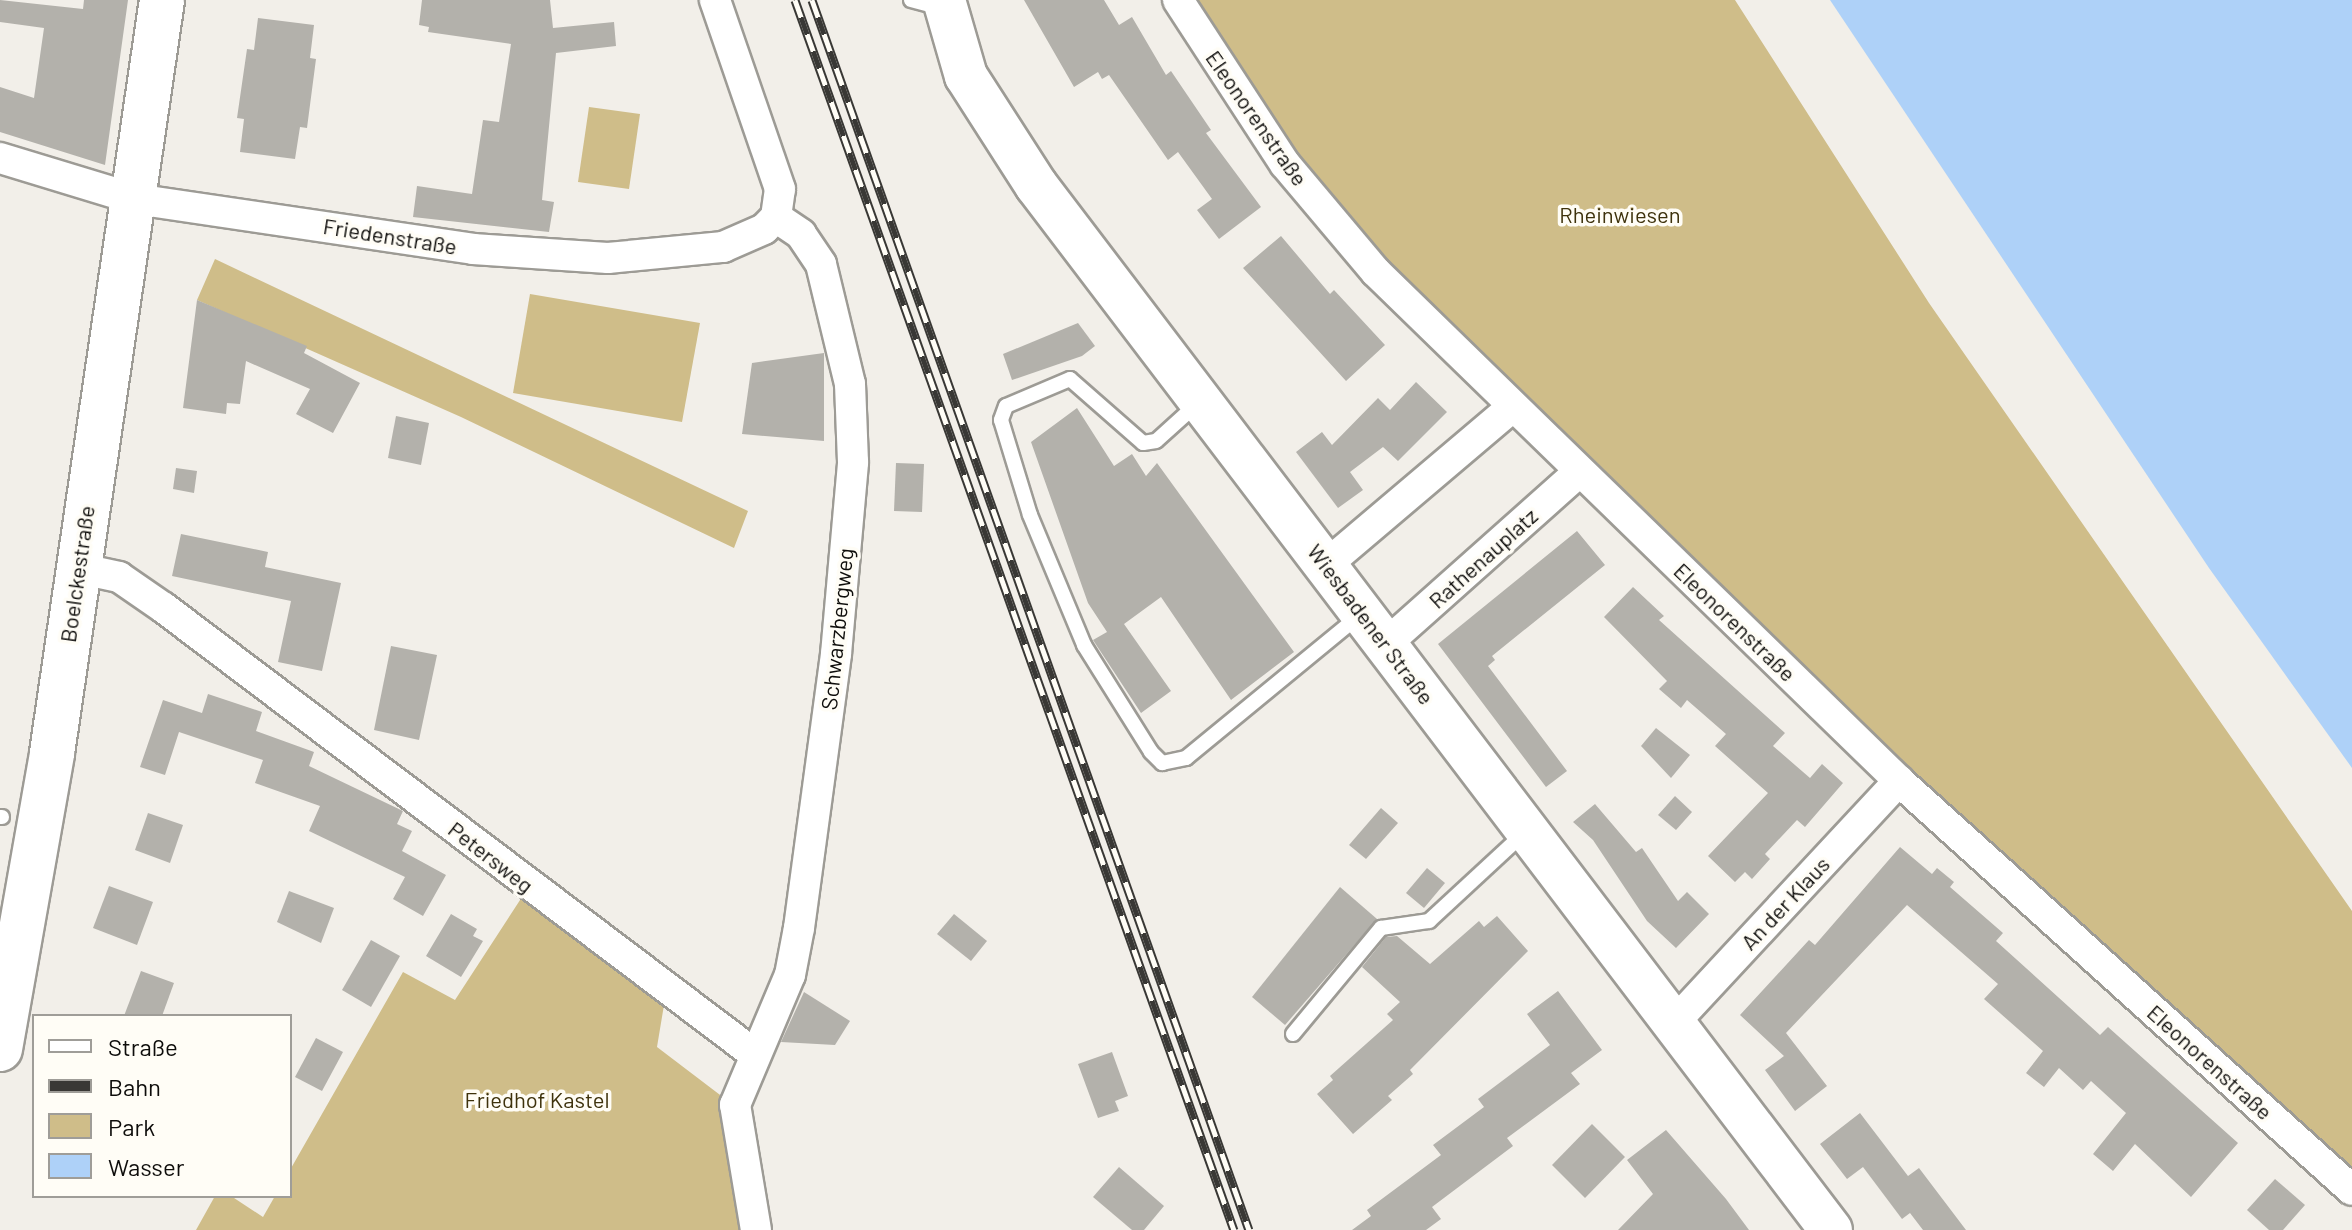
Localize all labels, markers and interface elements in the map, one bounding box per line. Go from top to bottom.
street label: Eleonorenstraße [1201,45,1313,191]
park label: Rheinwiesen [1559,202,1681,228]
street label: Friedenstraße [321,212,459,260]
street label: Rathenauplatz [1423,502,1543,614]
street label: Boelckestraße [54,504,100,644]
street label: Wiesbadener Straße [1302,539,1440,709]
street label: Schwarzbergweg [815,547,859,711]
street label: Eleonorenstraße [1669,557,1801,687]
street label: Petersweg [443,816,539,898]
street label: An der Klaus [1735,851,1835,955]
street label: Eleonorenstraße [2142,999,2278,1125]
legend [32,1014,292,1198]
text: Straße [108,1032,178,1061]
text: Bahn [108,1072,161,1101]
park label: Friedhof Kastel [464,1087,610,1113]
text: Park [108,1112,155,1141]
text: Wasser [108,1152,184,1181]

